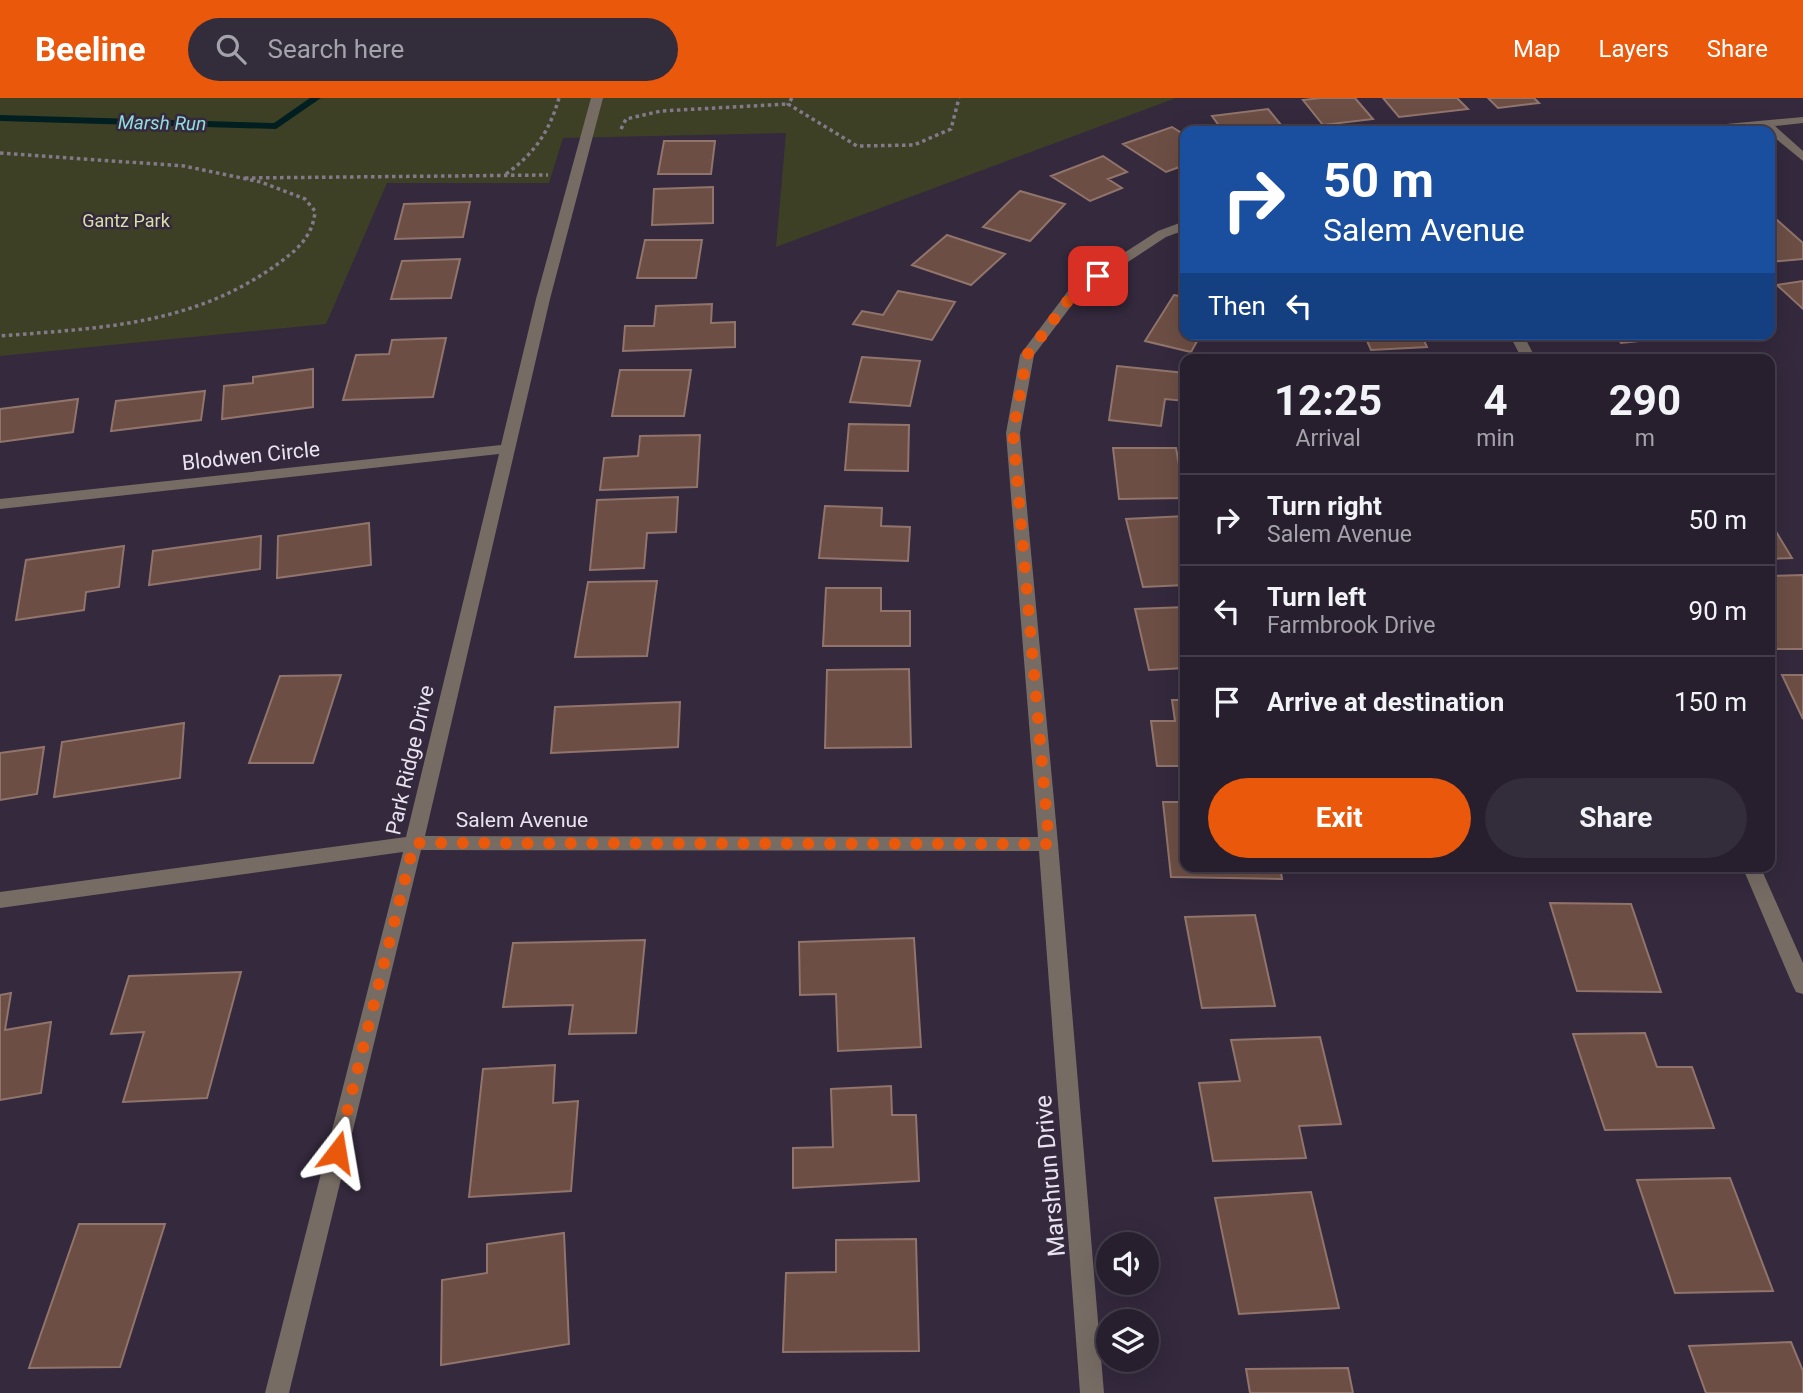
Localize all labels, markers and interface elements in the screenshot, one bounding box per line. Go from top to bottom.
search box [188,18,678,81]
text: Beeline [35,30,146,69]
icon: search [212,30,250,68]
text: Search here [268,34,404,64]
text: Map [1513,35,1561,63]
text: Layers [1599,35,1669,63]
text: Share [1707,35,1768,63]
water label: Marsh Run [118,111,206,135]
text: 50 m [1323,152,1434,209]
icon: right [1208,154,1299,245]
park label: Gantz Park [82,210,171,231]
text: Salem Avenue [1323,211,1525,249]
pin [1068,246,1128,306]
icon: arrive [1079,257,1117,295]
icon: left [1280,287,1318,325]
text: Then [1208,291,1266,321]
text: 12:25 [1274,376,1382,425]
text: 4 [1483,376,1508,425]
text: 290 [1609,376,1681,425]
text: Arrival [1295,425,1361,452]
text: min [1476,425,1515,452]
text: m [1635,425,1655,452]
street label: Blodwen Circle [181,437,321,475]
text: Turn right [1267,491,1382,521]
icon: right [1208,501,1246,539]
text: 50 m [1689,505,1747,535]
text: Salem Avenue [1267,521,1412,548]
text: Turn left [1267,582,1366,612]
icon: left [1208,592,1246,630]
text: 90 m [1689,596,1747,626]
text: Farmbrook Drive [1267,612,1436,639]
street label: Park Ridge Drive [381,683,439,837]
icon: arrive [1208,683,1246,721]
text: Arrive at destination [1267,687,1504,717]
text: 150 m [1674,687,1747,717]
button: Exit [1208,778,1471,858]
button: Share [1485,778,1747,858]
street label: Salem Avenue [456,808,588,832]
street label: Marshrun Drive [1029,1094,1071,1258]
position arrow [300,1115,374,1189]
map controls [1096,1232,1159,1372]
button: sound [1096,1232,1159,1295]
button: layers [1096,1309,1159,1372]

